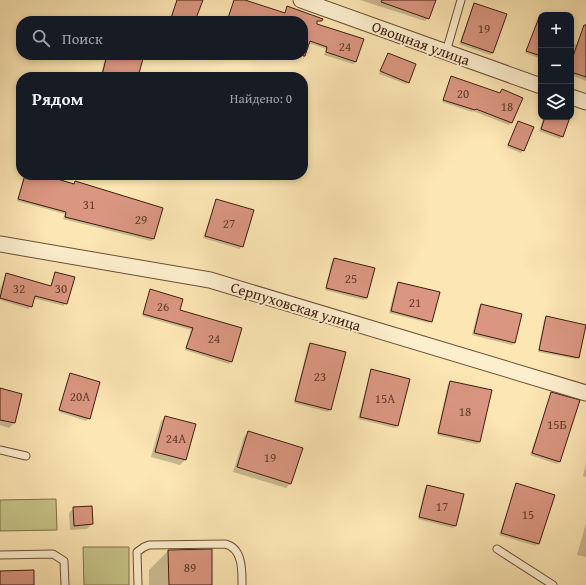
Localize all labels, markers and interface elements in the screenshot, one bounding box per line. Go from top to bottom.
map controls [538,12,574,120]
button: + [538,12,574,48]
search box [16,16,308,60]
street label: Овощная улица [369,16,474,71]
house number: 19 [478,19,490,38]
icon: search [30,27,52,49]
text: Поиск [62,28,103,49]
house number: 24 [339,37,351,56]
button: − [538,48,574,84]
house number: 20 [457,84,469,103]
button: layers [538,84,574,120]
text: Рядом [32,86,83,111]
text: Найдено: 0 [230,89,292,108]
house number: 18 [501,97,513,116]
house number: 31 [83,195,95,214]
house number: 29 [135,210,147,229]
house number: 27 [223,214,235,233]
house number: 25 [345,269,357,288]
street label: Серпуховская улица [228,276,364,336]
house number: 32 [13,279,25,298]
house number: 30 [55,279,67,298]
house number: 21 [409,293,421,312]
house number: 26 [157,297,169,316]
house number: 24 [208,329,220,348]
house number: 23 [314,367,326,386]
house number: 20А [70,387,90,406]
house number: 15А [375,389,395,408]
house number: 18 [459,402,471,421]
house number: 15Б [547,415,567,434]
house number: 24А [166,429,186,448]
house number: 19 [264,448,276,467]
house number: 17 [436,497,448,516]
house number: 15 [522,505,534,524]
house number: 89 [184,558,196,577]

